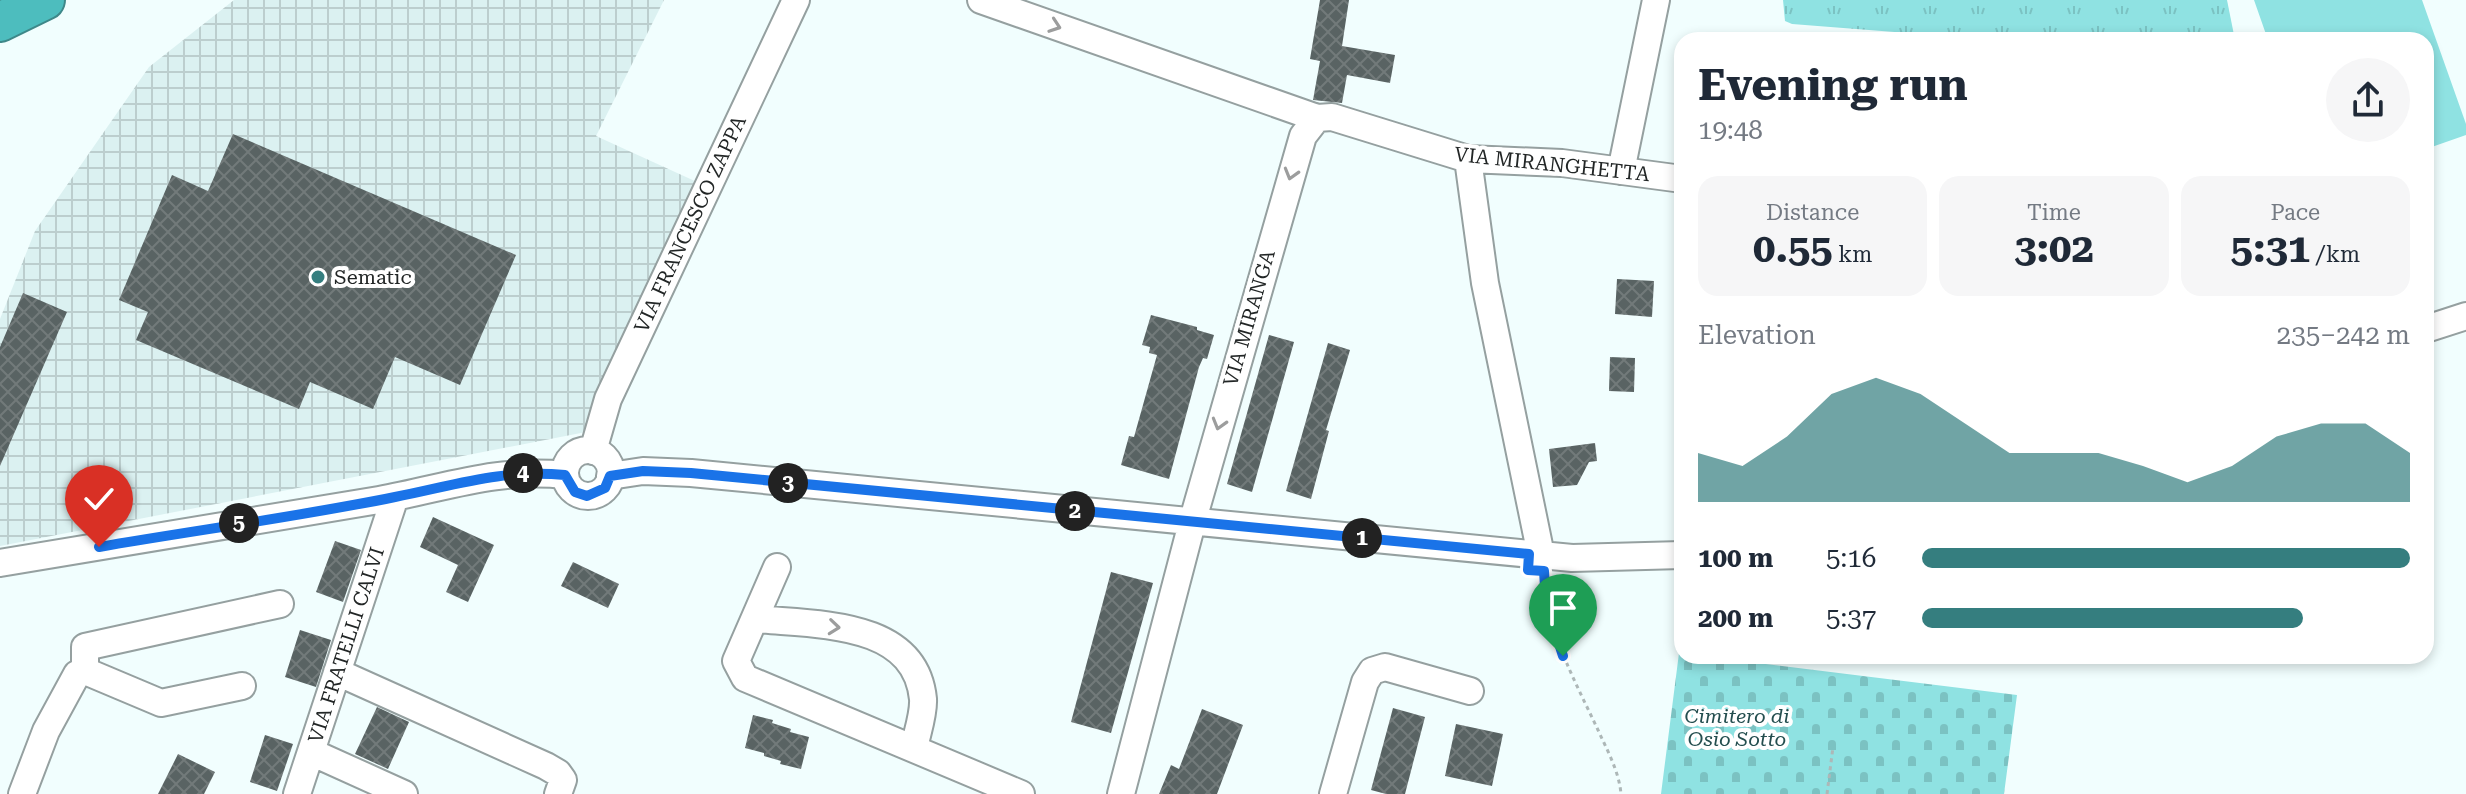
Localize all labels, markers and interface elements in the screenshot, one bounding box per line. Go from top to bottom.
one-way arrow [1047,16,1061,33]
button: share [2326,58,2410,142]
text: Evening run [1698,59,1968,111]
street label: VIA FRANCESCO ZAPPA [629,112,751,336]
text: 19:48 [1698,115,1763,145]
street label: VIA MIRANGHETTA [1453,142,1651,186]
one-way arrow [1284,167,1301,181]
text: Distance [1766,200,1859,225]
text: Time [2027,200,2081,225]
text: Pace [2271,200,2320,225]
text: 0.55 [1753,225,1833,272]
text: 3:02 [2014,225,2094,272]
text: 5:31 [2230,225,2310,272]
text: km [1833,242,1872,267]
text: /km [2310,242,2360,267]
street label: VIA MIRANGA [1218,247,1280,389]
place label: Sematic [334,265,412,289]
marker: Sematic [309,268,327,286]
text: Elevation [1698,320,1816,350]
text: 235–242 m [2277,320,2410,350]
one-way arrow [1212,417,1228,431]
pin: 4 [503,453,543,493]
text: 4 [517,460,529,485]
pin: 3 [768,463,808,503]
pin [65,465,133,547]
text: 3 [782,470,794,495]
icon: check [77,477,121,521]
pin: 2 [1055,491,1095,531]
text: 2 [1069,498,1081,523]
pin: 5 [219,503,259,543]
text: 5 [233,510,245,535]
pin: 1 [1342,518,1382,558]
text: 1 [1356,525,1368,550]
text: 100 m [1698,543,1773,573]
text: 5:16 [1826,543,1876,573]
street label: VIA FRATELLI CALVI [303,544,389,746]
pin [1529,574,1597,656]
icon: arrive [1541,586,1585,630]
text: 200 m [1698,603,1773,633]
text: 5:37 [1826,603,1876,633]
one-way arrow [828,619,841,636]
park label: Cimitero di Osio Sotto [1684,704,1790,751]

